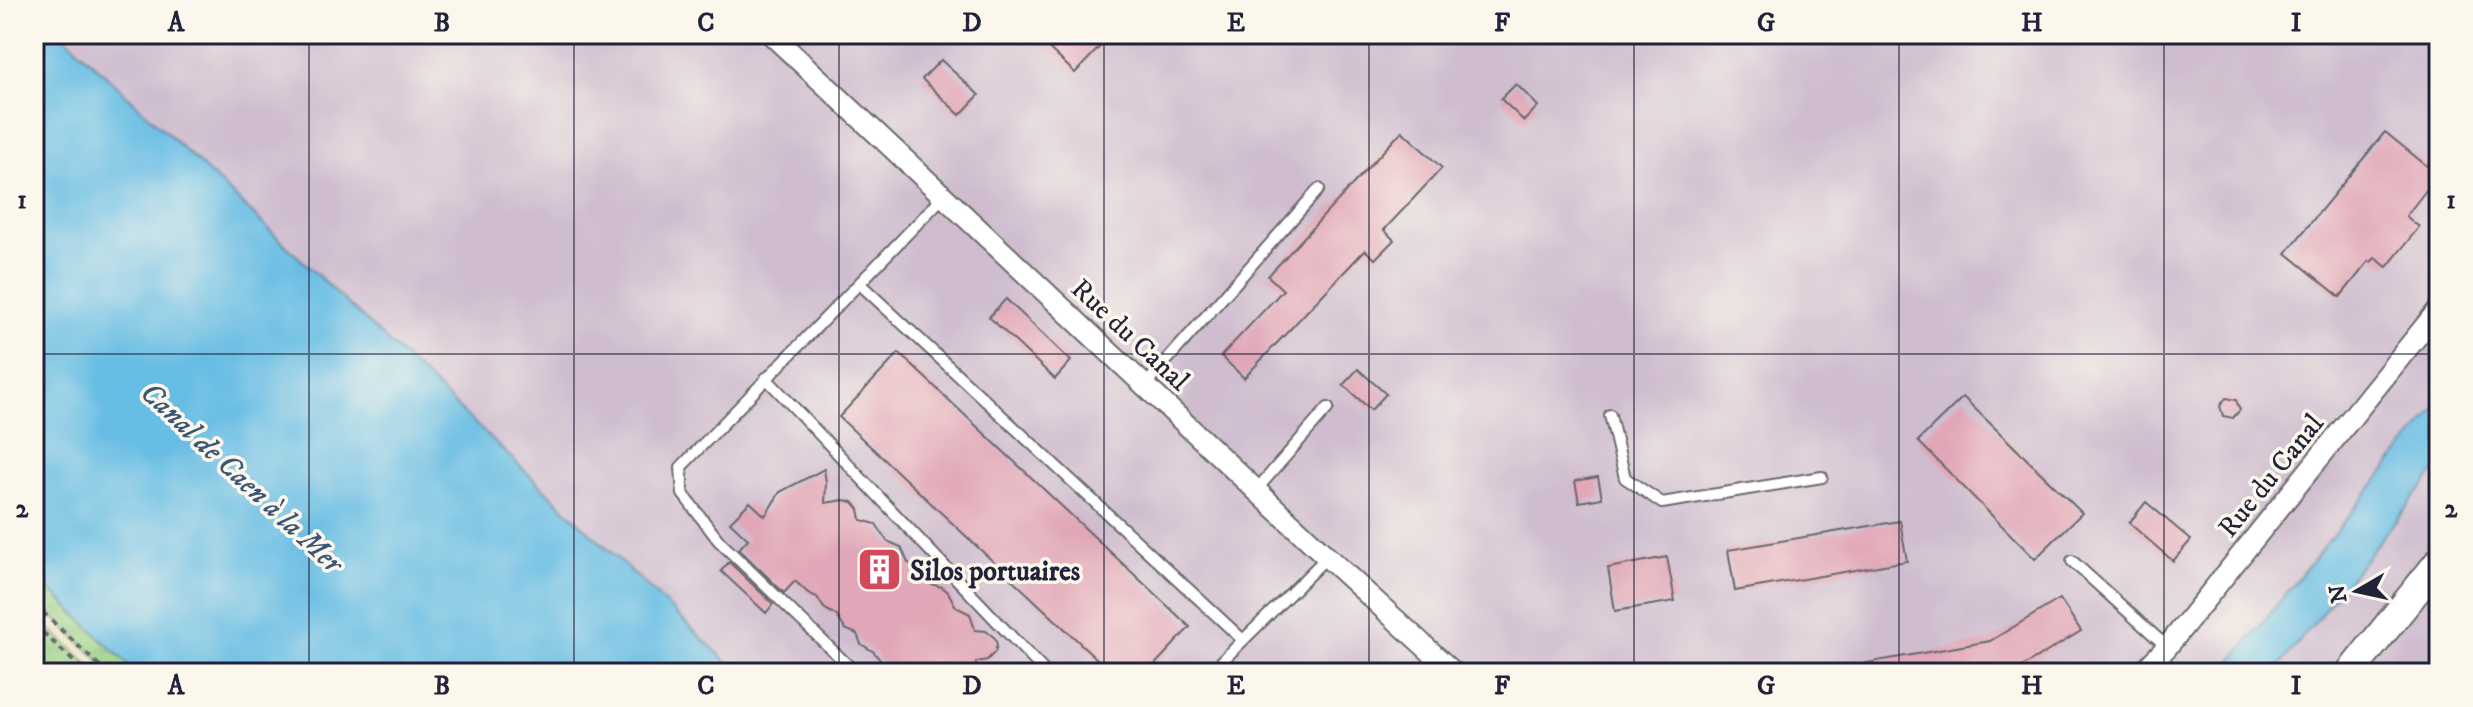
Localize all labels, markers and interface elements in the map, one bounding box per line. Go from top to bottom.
text: A [167,7,186,40]
text: B [434,7,450,40]
text: C [697,7,715,40]
text: D [962,7,982,40]
text: E [1227,7,1245,40]
text: F [1494,7,1511,40]
text: G [1757,7,1775,40]
text: H [2021,7,2043,40]
text: I [2291,7,2302,40]
text: 1 [17,184,27,217]
text: 1 [2446,184,2456,217]
street label: Rue du Canal [1064,272,1197,399]
water label: Canal de Caen à la Mer [132,375,352,583]
street label: Rue du Canal [2211,407,2332,545]
text: 2 [16,493,30,526]
text: 2 [2445,493,2459,526]
building icon: Silos portuaires [855,546,903,594]
north arrow [2317,551,2397,631]
place label: Silos portuaires [910,554,1081,589]
text: N [2324,583,2353,605]
text: A [167,670,186,703]
text: B [434,670,450,703]
text: C [697,670,715,703]
text: D [962,670,982,703]
text: E [1227,670,1245,703]
text: F [1494,670,1511,703]
text: G [1757,670,1775,703]
text: H [2021,670,2043,703]
text: I [2291,670,2302,703]

